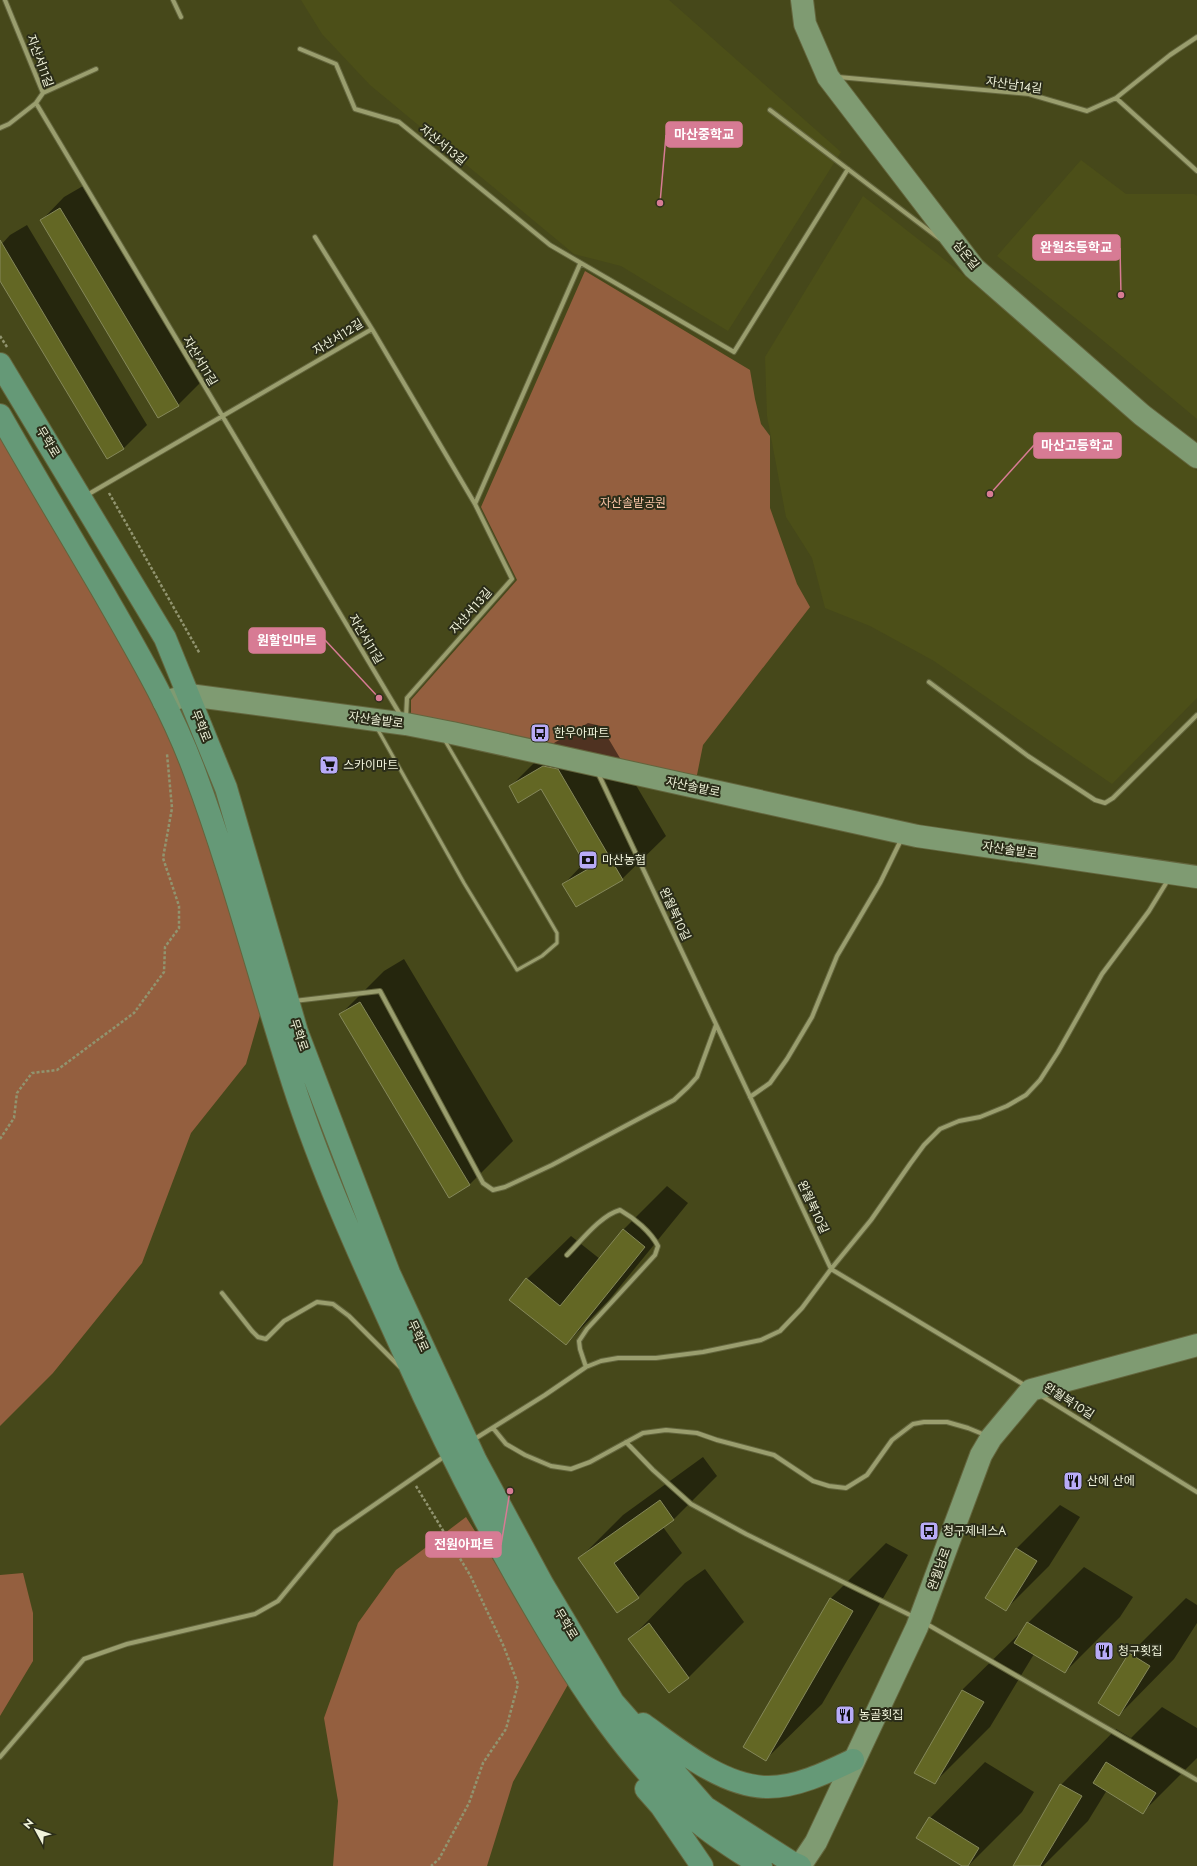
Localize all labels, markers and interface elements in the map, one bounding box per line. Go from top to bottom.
street label: 자산서11길 [22,32,58,90]
street label: 자산남14길 [985,72,1043,98]
street label: 자산서13길 [416,120,470,170]
callout: 마산중학교 [666,122,742,147]
text: 마산중학교 [674,125,734,144]
callout: 완월초등학교 [1033,235,1120,260]
street label: 심온길 [949,236,983,274]
text: 완월초등학교 [1040,238,1112,257]
street label: 자산서12길 [309,314,367,360]
street label: 자산서11길 [178,333,222,389]
street label: 무학로 [32,423,64,461]
callout: 마산고등학교 [1034,433,1121,458]
text: 마산고등학교 [1041,436,1113,455]
park label: 자산솔밭공원 [600,494,666,512]
street label: 자산서13길 [446,584,496,638]
street label: 자산서11길 [344,611,388,667]
callout: 원할인마트 [249,628,325,653]
text: 원할인마트 [257,631,317,650]
street label: 무학로 [186,707,216,745]
street label: 자산솔밭로 [347,707,405,733]
bus stop icon: 한우아파트 [529,722,551,744]
place label: 한우아파트 [554,724,609,742]
supermarket icon: 스카이마트 [318,754,340,776]
place label: 스카이마트 [343,756,398,774]
street label: 자산솔밭로 [664,772,722,802]
street label: 자산솔밭로 [981,837,1039,863]
bank icon: 마산농협 [577,849,599,871]
place label: 마산농협 [602,851,646,869]
street label: 완월북10길 [655,884,695,944]
street label: 무학로 [285,1016,313,1054]
street label: 완월북10길 [793,1177,833,1237]
street label: 무학로 [403,1317,433,1355]
street label: 완월북10길 [1040,1378,1098,1424]
restaurant icon: 산에 산에 [1062,1470,1084,1492]
place label: 산에 산에 [1087,1472,1135,1490]
bus stop icon: 청구제네스A [918,1520,940,1542]
place label: 청구제네스A [943,1522,1006,1540]
callout: 전원아파트 [426,1532,501,1557]
text: 전원아파트 [434,1535,494,1554]
street label: 완월남로 [923,1545,955,1593]
street label: 무학로 [550,1605,582,1643]
restaurant icon: 청구횟집 [1093,1640,1115,1662]
place label: 청구횟집 [1118,1642,1162,1660]
restaurant icon: 농골횟집 [834,1704,856,1726]
place label: 농골횟집 [859,1706,903,1724]
north arrow [16,1810,56,1850]
text: N [19,1815,37,1832]

